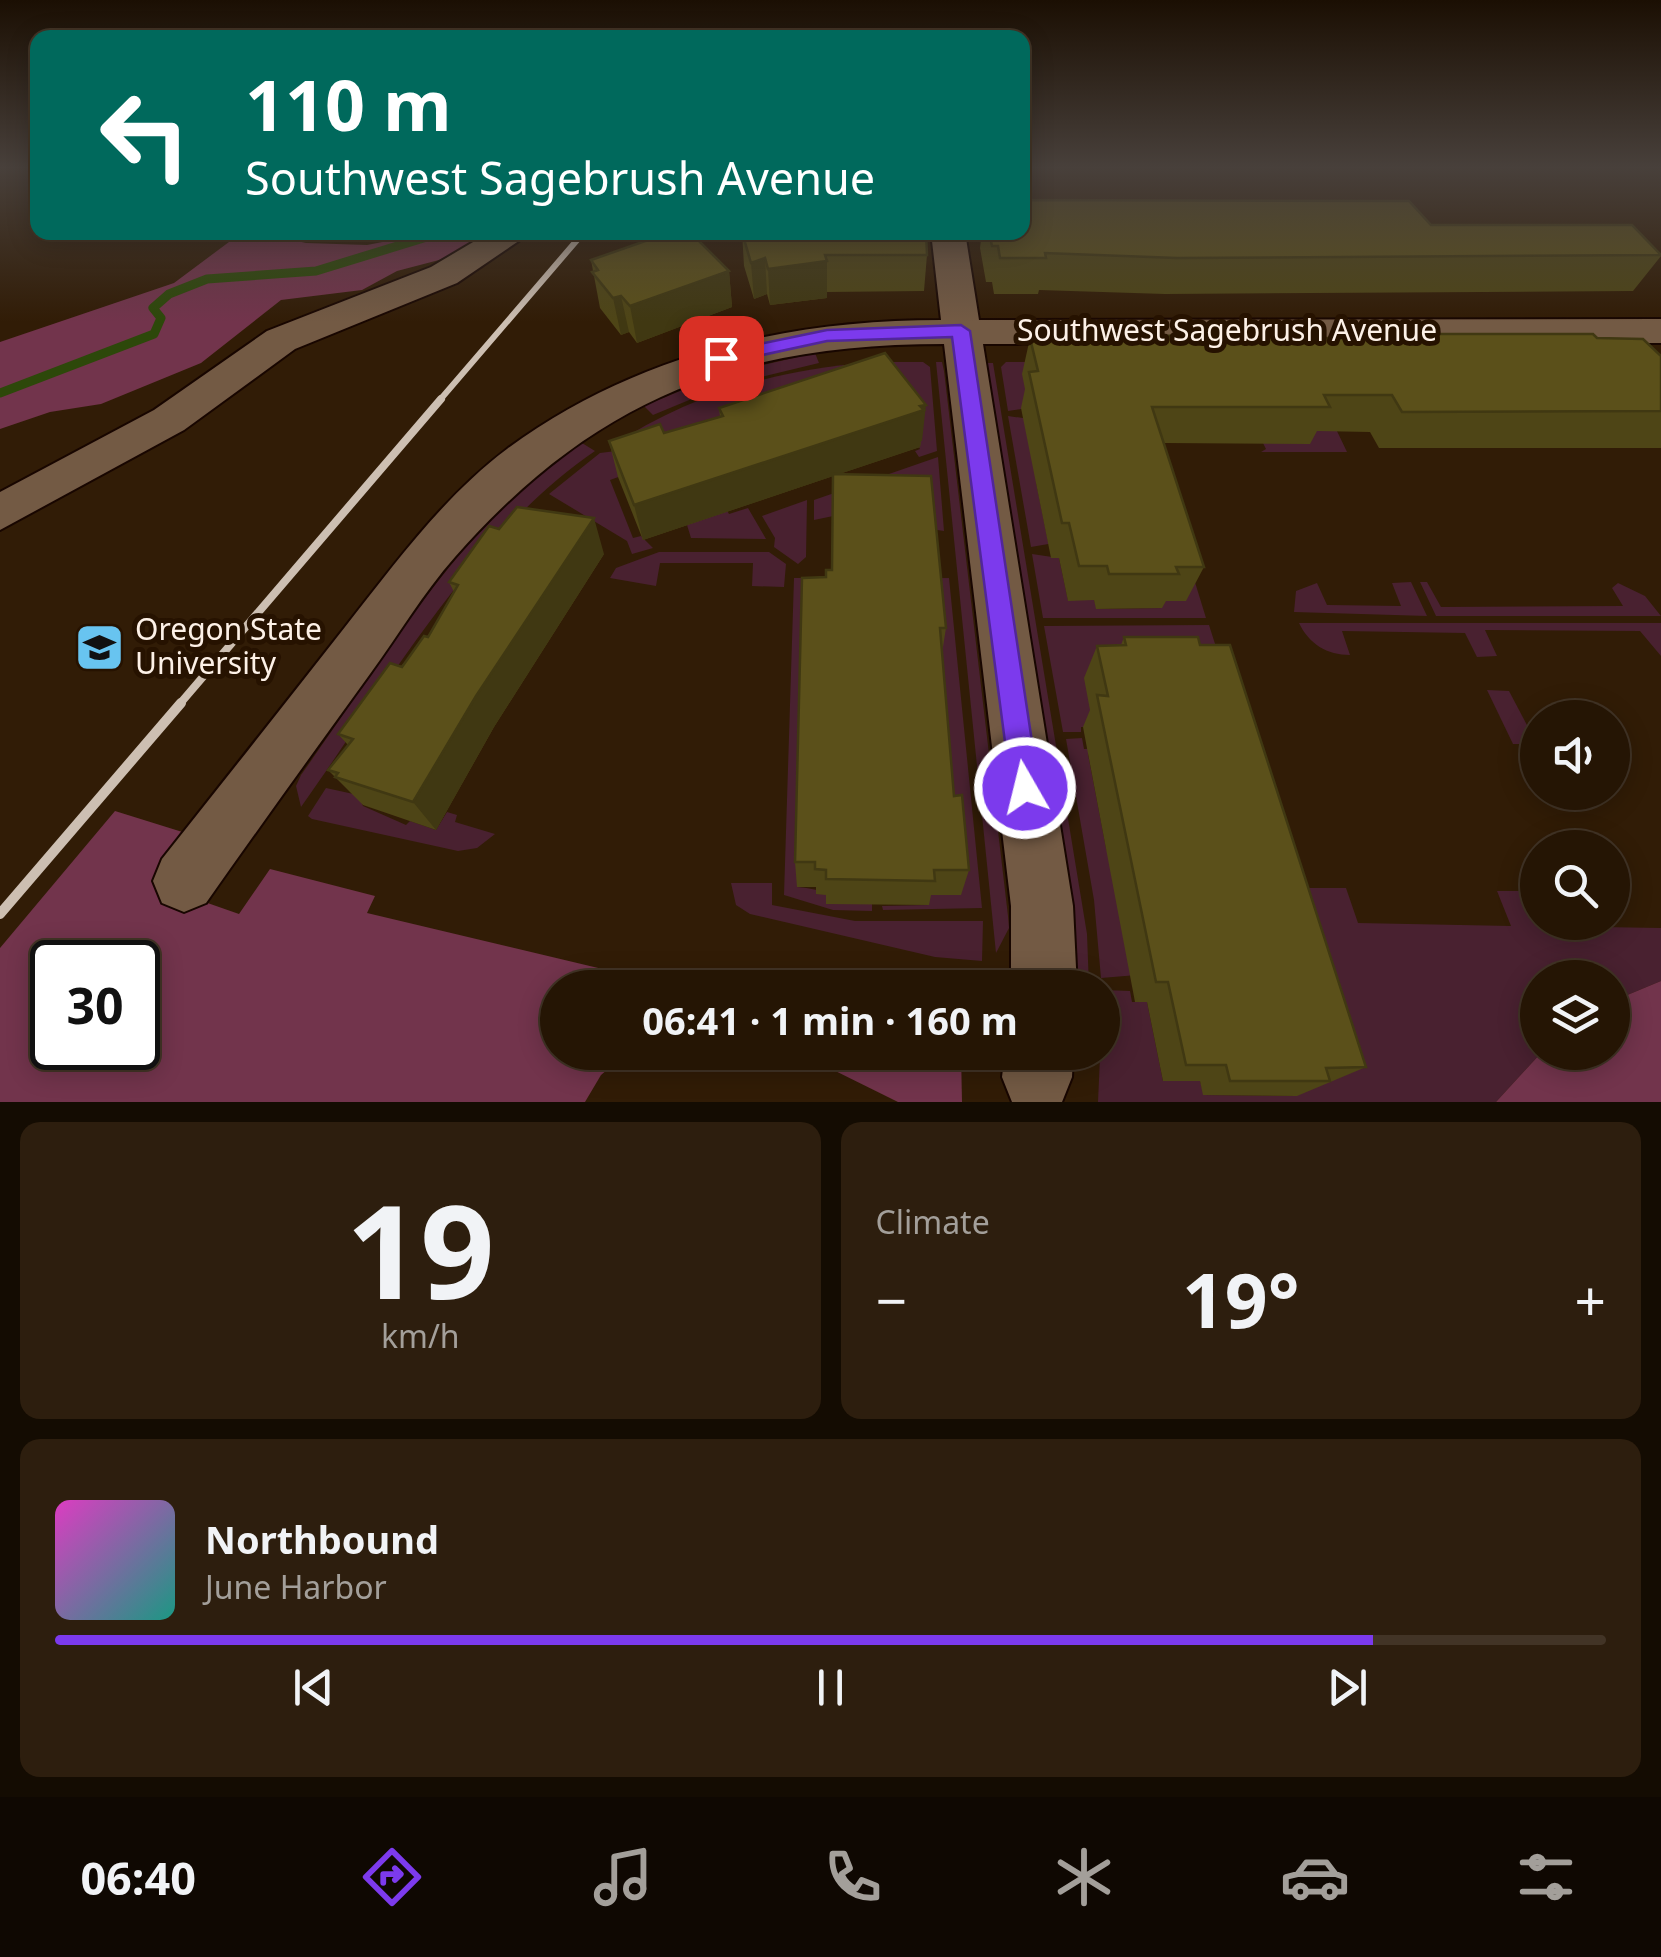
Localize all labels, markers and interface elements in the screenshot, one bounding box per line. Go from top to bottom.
text: 110 m [245,56,452,152]
icon: left [80,70,210,200]
text: Southwest Sagebrush Avenue [245,147,875,208]
street label: Southwest Sagebrush Avenue [1017,309,1437,350]
pin [679,316,764,401]
icon: arrive [694,331,749,386]
place label: Oregon State University [135,608,322,683]
school or university icon: Oregon State University [74,621,126,673]
map controls [1520,700,1630,1070]
button: sound [1520,700,1630,810]
position arrow [973,736,1077,840]
button: search [1520,830,1630,940]
speed limit sign: 30 [30,940,160,1070]
button: layers [1520,960,1630,1070]
text: 06:41 · 1 min · 160 m [642,994,1018,1046]
text: 19 [346,1160,495,1337]
text: Climate [876,1200,990,1243]
text: 19° [1182,1248,1300,1350]
text: − [876,1262,907,1337]
text: + [1575,1262,1606,1337]
text: km/h [381,1314,460,1357]
text: Northbound [205,1513,439,1565]
text: June Harbor [205,1565,387,1608]
icon: previous [286,1660,341,1715]
icon: pause [803,1660,858,1715]
icon: next [1320,1660,1375,1715]
icon: directions [357,1842,427,1912]
icon: music [588,1842,658,1912]
icon: phone [818,1842,888,1912]
icon: climate [1049,1842,1119,1912]
icon: car [1280,1842,1350,1912]
icon: filters [1511,1842,1581,1912]
text: 06:40 [80,1847,196,1908]

